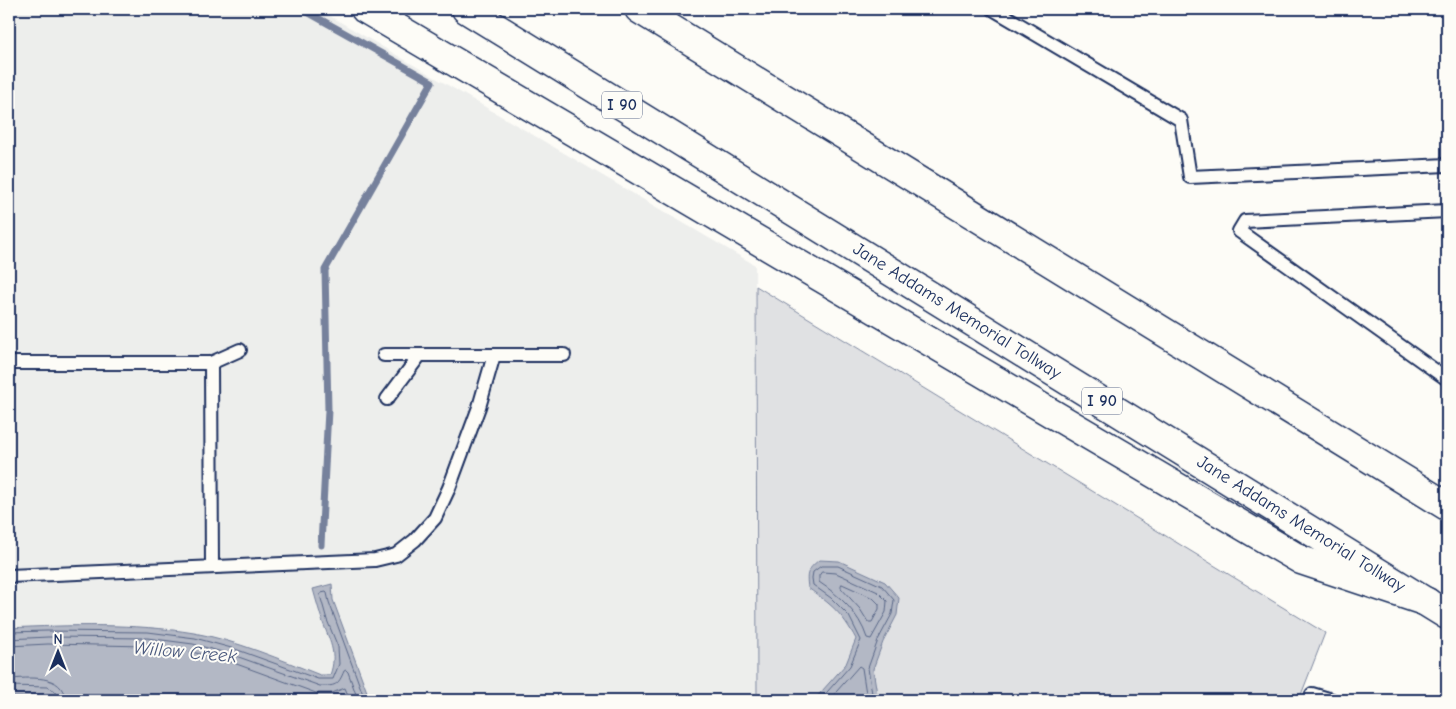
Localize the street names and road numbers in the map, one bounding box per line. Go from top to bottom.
road number: I 90 [602,92,642,118]
street label: Jane Addams Memorial Tollway [849,238,1066,384]
road number: I 90 [1082,388,1122,414]
street label: Jane Addams Memorial Tollway [1193,451,1410,597]

